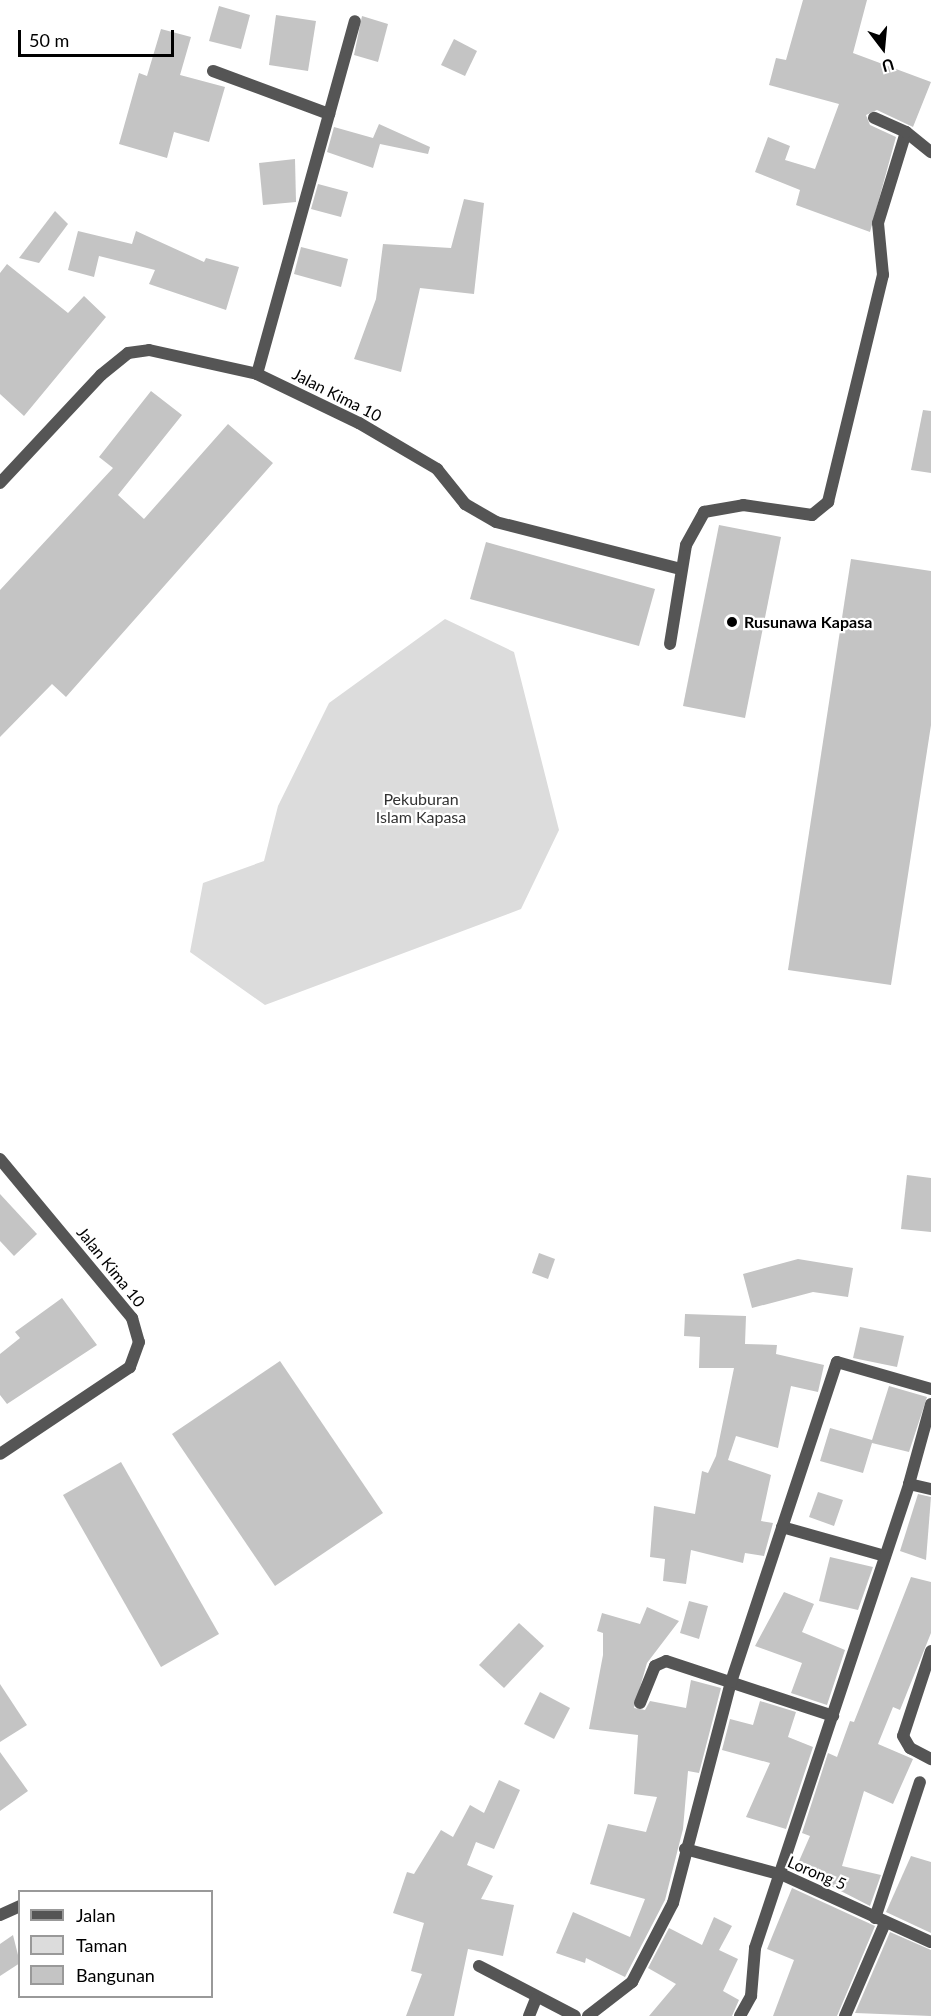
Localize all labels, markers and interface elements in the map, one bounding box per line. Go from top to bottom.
scale bar [21,18,177,56]
north arrow [853,18,913,78]
text: 50 m [29,29,69,51]
text: U [880,55,896,77]
street label: Jalan Kima 10 [289,364,385,426]
place label: Rusunawa Kapasa [744,612,872,632]
marker: Rusunawa Kapasa [725,615,739,629]
park label: Pekuburan Islam Kapasa [376,789,466,827]
street label: Jalan Kima 10 [73,1223,149,1311]
street label: Lorong 5 [785,1852,849,1894]
legend [18,1890,213,1998]
text: Jalan [76,1904,115,1926]
text: Taman [76,1934,127,1956]
text: Bangunan [76,1964,155,1986]

